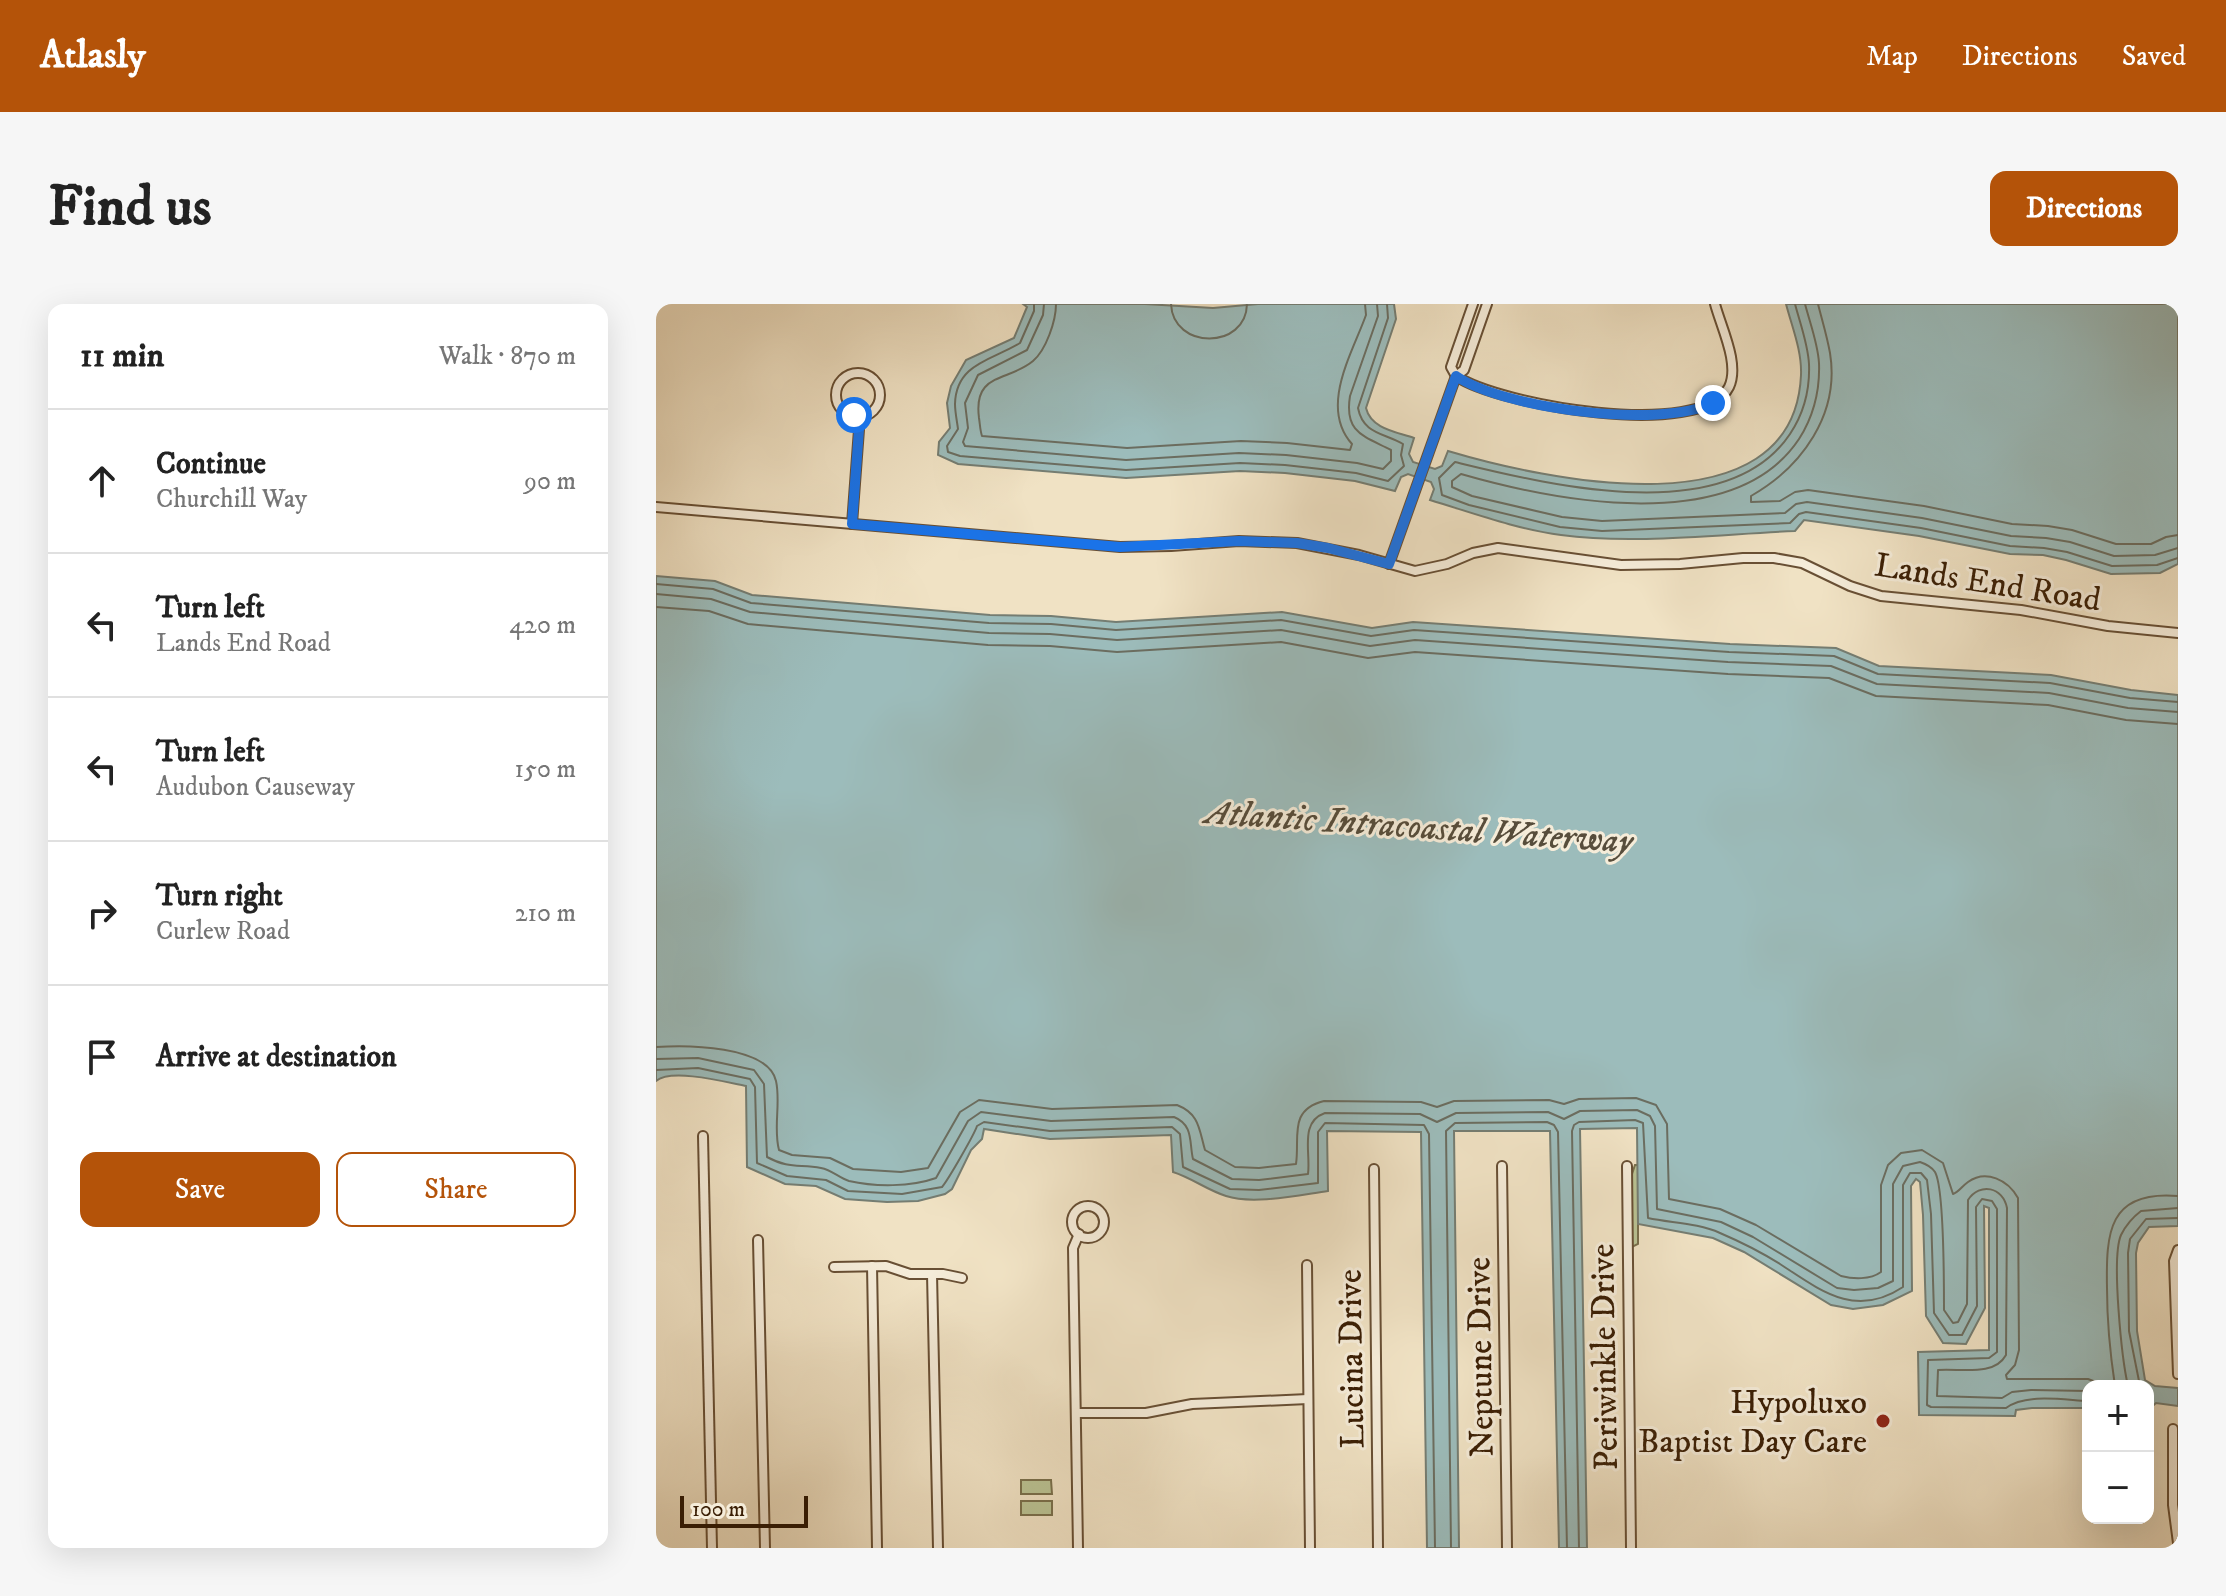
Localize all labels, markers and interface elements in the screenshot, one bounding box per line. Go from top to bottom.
text: Atlasly [40,32,146,80]
text: Map [1866,39,1918,74]
text: Directions [1962,39,2078,74]
text: Saved [2122,39,2186,74]
button: Directions [1990,171,2178,246]
text: Find us [48,173,212,243]
text: 11 min [80,335,164,377]
text: Walk · 870 m [439,340,576,373]
route end [1695,385,1731,421]
route start [836,397,872,433]
text: Continue [156,446,266,483]
icon: ahead [80,459,124,503]
text: 90 m [524,465,576,498]
text: Churchill Way [156,483,307,516]
street label: Lands End Road [1871,544,2104,622]
text: Turn left [156,590,265,627]
icon: left [80,603,124,647]
text: 420 m [509,609,576,642]
text: Lands End Road [156,627,331,660]
text: Turn left [156,734,265,771]
icon: left [80,747,124,791]
text: 150 m [515,753,576,786]
text: Audubon Causeway [156,771,355,804]
water label: Atlantic Intracoastal Waterway [1200,790,1636,865]
text: Turn right [156,878,283,915]
icon: right [80,891,124,935]
text: 210 m [515,897,576,930]
text: Curlew Road [156,915,290,948]
icon: arrive [80,1035,124,1079]
text: Arrive at destination [156,1039,397,1076]
button: Save [80,1152,320,1227]
button: Share [336,1152,576,1227]
street label: Periwinkle Drive [1582,1243,1628,1471]
street label: Neptune Drive [1458,1256,1504,1458]
street label: Lucina Drive [1329,1269,1375,1449]
map controls [2082,1380,2154,1524]
button: + [2082,1380,2154,1452]
place label: Hypoluxo Baptist Day Care [1638,1382,1867,1463]
marker: Hypoluxo Baptist Day Care [1874,1412,1892,1430]
button: − [2082,1452,2154,1524]
scale bar [680,1492,808,1528]
text: 100 m [692,1496,745,1523]

